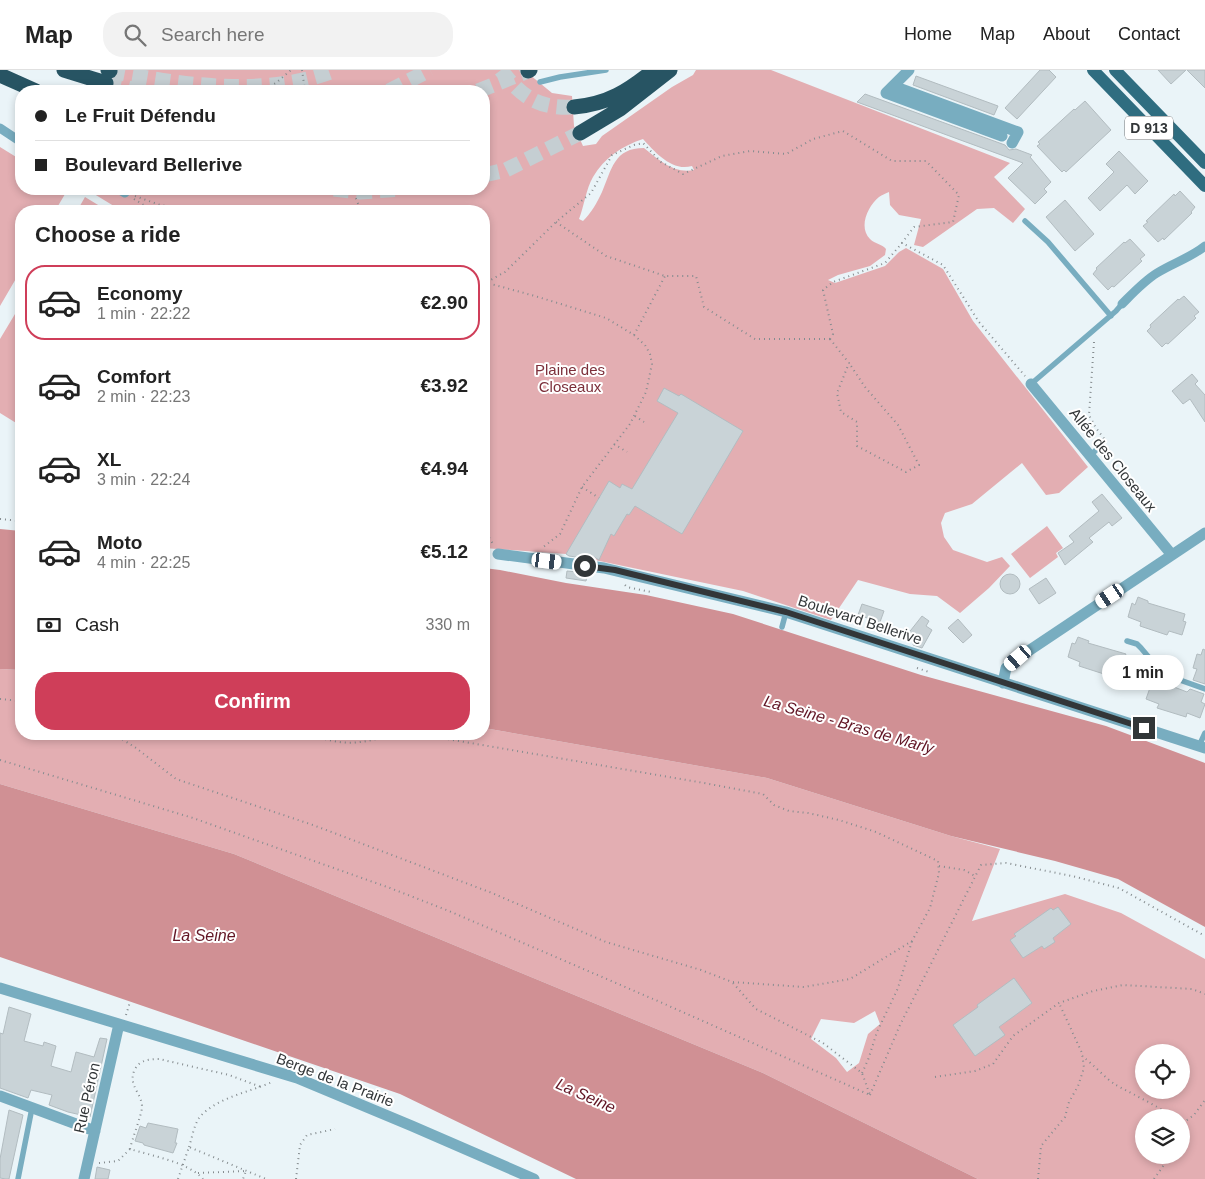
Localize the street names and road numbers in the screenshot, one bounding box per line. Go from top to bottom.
road number: D 913 [1125,116,1173,140]
street label: Allée des Closeaux [1066,404,1161,515]
street label: Boulevard Bellerive [796,591,924,648]
street label: Berge de la Prairie [274,1049,396,1110]
street label: Rue Péron [70,1061,103,1135]

